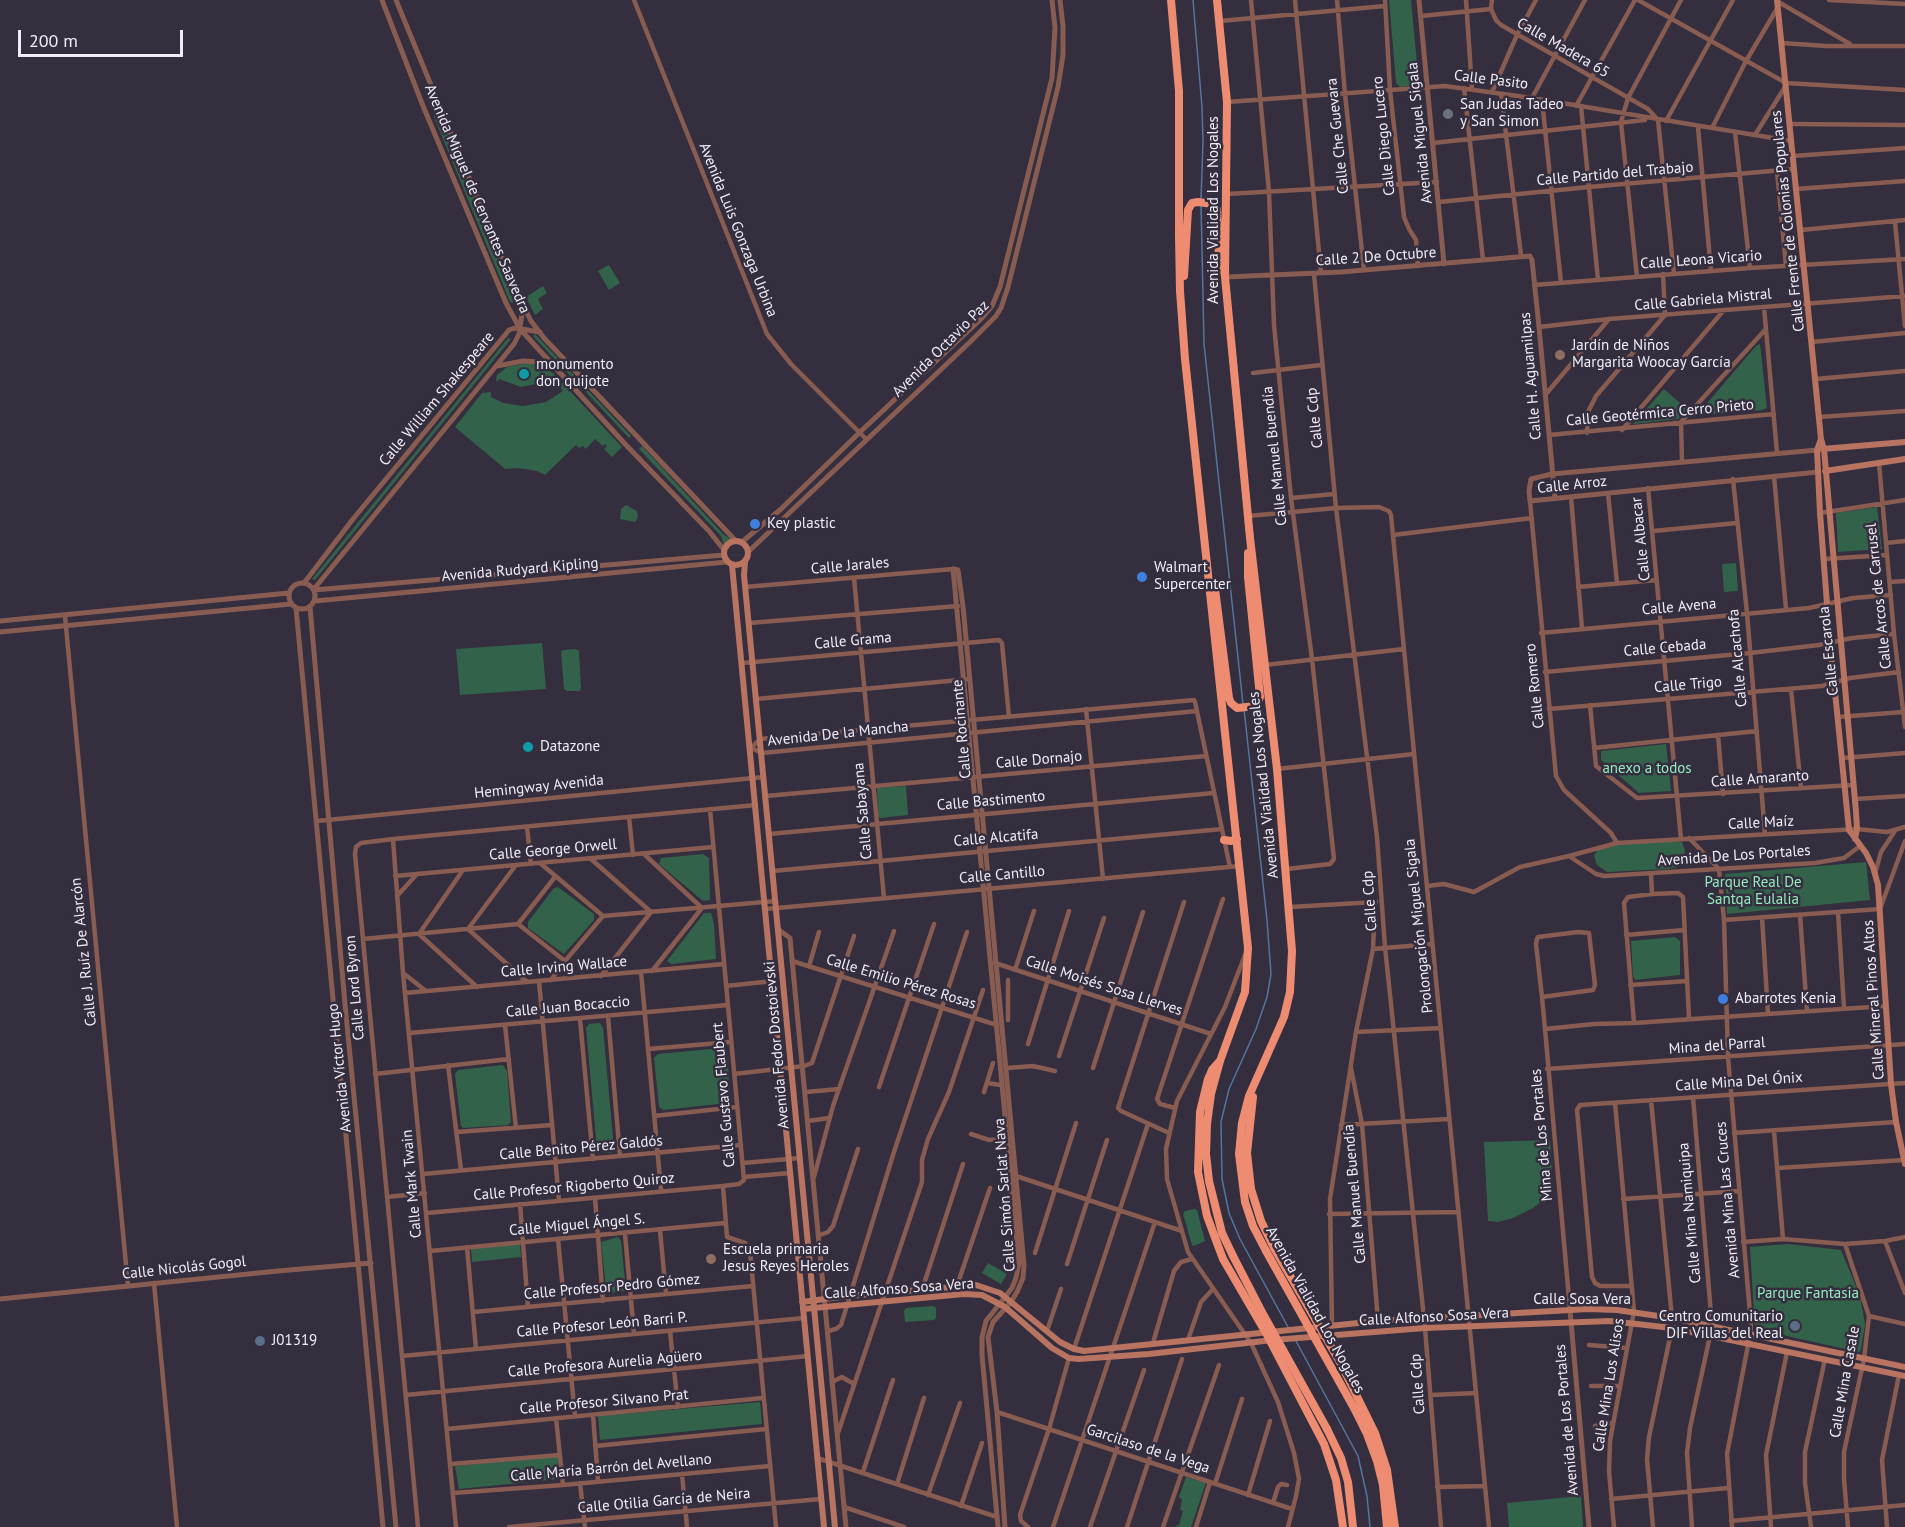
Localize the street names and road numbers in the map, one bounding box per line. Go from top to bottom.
street label: Calle Madera 65 [1513,14,1613,82]
street label: Avenida Miguel Sigala [1404,61,1436,205]
street label: Calle Pasito [1453,67,1529,93]
street label: Calle Diego Lucero [1369,75,1399,197]
street label: Calle Che Guevara [1323,77,1353,195]
street label: Avenida Miguel de Cervantes Saavedra [420,82,534,316]
street label: Calle Frente de Colonias Populares [1767,109,1809,333]
street label: Avenida Vialidad Los Nogales [1205,116,1223,304]
street label: Avenida Luis Gonzaga Urbina [695,140,781,320]
street label: Calle Partido del Trabajo [1536,158,1694,190]
street label: Calle 2 De Octubre [1315,244,1437,270]
street label: Calle Leona Vicario [1639,247,1763,273]
street label: Calle Gabriela Mistral [1634,285,1772,315]
street label: Avenida Octavio Paz [889,297,993,401]
street label: Calle H. Aguamilpas [1516,311,1546,441]
street label: Calle William Shakespeare [376,328,498,470]
street label: Calle Manuel Buendía [1259,385,1291,527]
street label: Calle Cdp [1303,387,1327,449]
street label: Calle Geotérmica Cerro Prieto [1565,396,1755,430]
street label: Calle Arroz [1536,472,1608,498]
street label: Calle Albacar [1628,496,1654,582]
street label: Calle Arcos de Carrusel [1862,522,1896,670]
street label: Avenida Rudyard Kipling [441,554,599,586]
street label: Calle Jarales [810,554,890,578]
street label: Calle Avena [1641,595,1717,619]
street label: Calle Escarola [1815,605,1843,697]
street label: Calle Alcachofa [1725,608,1751,708]
street label: Calle Grama [814,629,892,653]
street label: Calle Cebada [1623,635,1707,661]
street label: Calle Romero [1522,643,1548,729]
street label: Calle Trigo [1653,673,1723,697]
street label: Calle Rocinante [949,679,975,779]
street label: Avenida Vialidad Los Nogales [1245,691,1283,879]
street label: Avenida De la Mancha [767,718,909,750]
street label: Calle Dornajo [995,747,1083,773]
street label: Calle Sabayana [850,762,876,860]
street label: Calle Amaranto [1710,767,1810,791]
street label: Hemingway Avenida [473,771,605,803]
street label: Calle Bastimento [936,787,1046,815]
street label: Calle Maíz [1727,812,1795,834]
street label: Calle Alcatifa [953,825,1039,851]
street label: Calle George Orwell [488,835,618,865]
street label: Prolongación Miguel Sigala [1401,838,1437,1014]
street label: Avenida De Los Portales [1657,842,1811,870]
street label: Calle Cantillo [958,862,1046,888]
street label: Calle Cdp [1359,870,1381,932]
street label: Calle J. Ruíz De Alarcón [67,877,101,1027]
street label: Calle Mineral Pinos Altos [1859,919,1889,1081]
street label: Calle Lord Byron [341,935,369,1041]
street label: Calle Emilio Pérez Rosas [824,951,978,1013]
street label: Calle Moisés Sosa Llerves [1023,952,1185,1020]
street label: Calle Irving Wallace [500,953,628,981]
street label: Avenida Fedor Dostoievski [761,960,793,1130]
street label: Calle Juan Bocaccio [505,993,631,1021]
street label: Avenida Víctor Hugo [324,1003,356,1133]
street label: Calle Gustavo Flaubert [709,1022,739,1168]
street label: Mina del Parral [1668,1034,1766,1058]
street label: Mina de Los Portales [1527,1068,1557,1202]
street label: Calle Mina Del Ónix [1675,1069,1803,1095]
street label: Calle Simón Sarlat Nava [991,1117,1019,1273]
street label: Avenida Mina Las Cruces [1712,1121,1744,1279]
street label: Calle Manuel Buendía [1340,1124,1370,1264]
street label: Calle Mark Twain [398,1129,426,1239]
street label: Calle Benito Pérez Galdós [499,1132,663,1164]
street label: Calle Mina Namiquipa [1675,1142,1705,1284]
street label: Calle Profesor Rigoberto Quiroz [473,1169,675,1205]
street label: Calle Miguel Ángel S. [508,1210,646,1240]
street label: Avenida Vialidad Los Nogales [1262,1224,1368,1396]
street label: Calle Nicolás Gogol [121,1253,247,1283]
street label: Calle Profesor Pedro Gómez [523,1270,701,1304]
street label: Calle Alfonso Sosa Vera [824,1275,974,1303]
street label: Calle Sosa Vera [1533,1291,1631,1309]
street label: Calle Alfonso Sosa Vera [1359,1304,1509,1330]
street label: Calle Profesor León Barri P. [516,1309,688,1341]
street label: Calle Mina Los Alisos [1590,1317,1628,1453]
street label: Calle Mina Casale [1826,1325,1864,1439]
street label: Avenida de Los Portales [1551,1344,1583,1496]
street label: Calle Profesora Aurelia Agüero [507,1347,703,1381]
street label: Calle Cdp [1407,1353,1429,1415]
street label: Calle Profesor Silvano Prat [519,1386,689,1418]
street label: Garcilaso de la Vega [1084,1421,1212,1477]
street label: Calle María Barrón del Avellano [510,1450,712,1486]
street label: Calle Otilia García de Neira [577,1484,751,1518]

